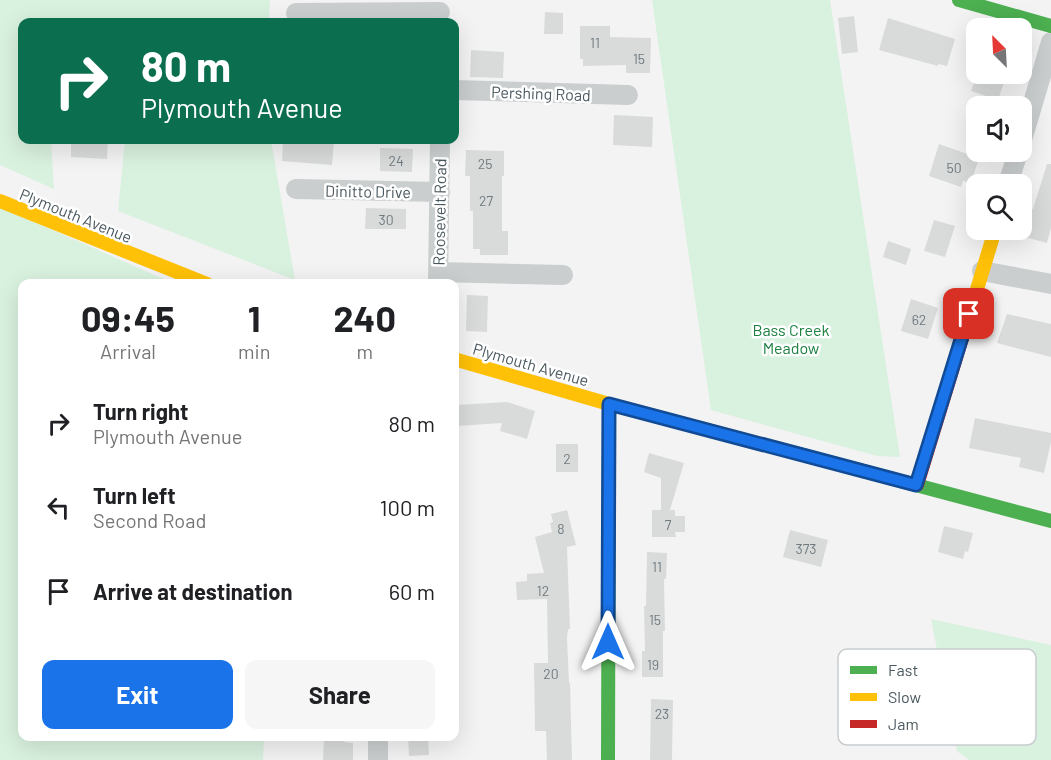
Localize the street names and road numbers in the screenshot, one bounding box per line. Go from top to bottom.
street label: Pershing Road [491,82,591,104]
street label: Roosevelt Road [429,158,449,266]
street label: Dinitto Drive [325,181,411,201]
street label: Plymouth Avenue [17,184,135,246]
street label: Plymouth Avenue [471,338,591,390]

